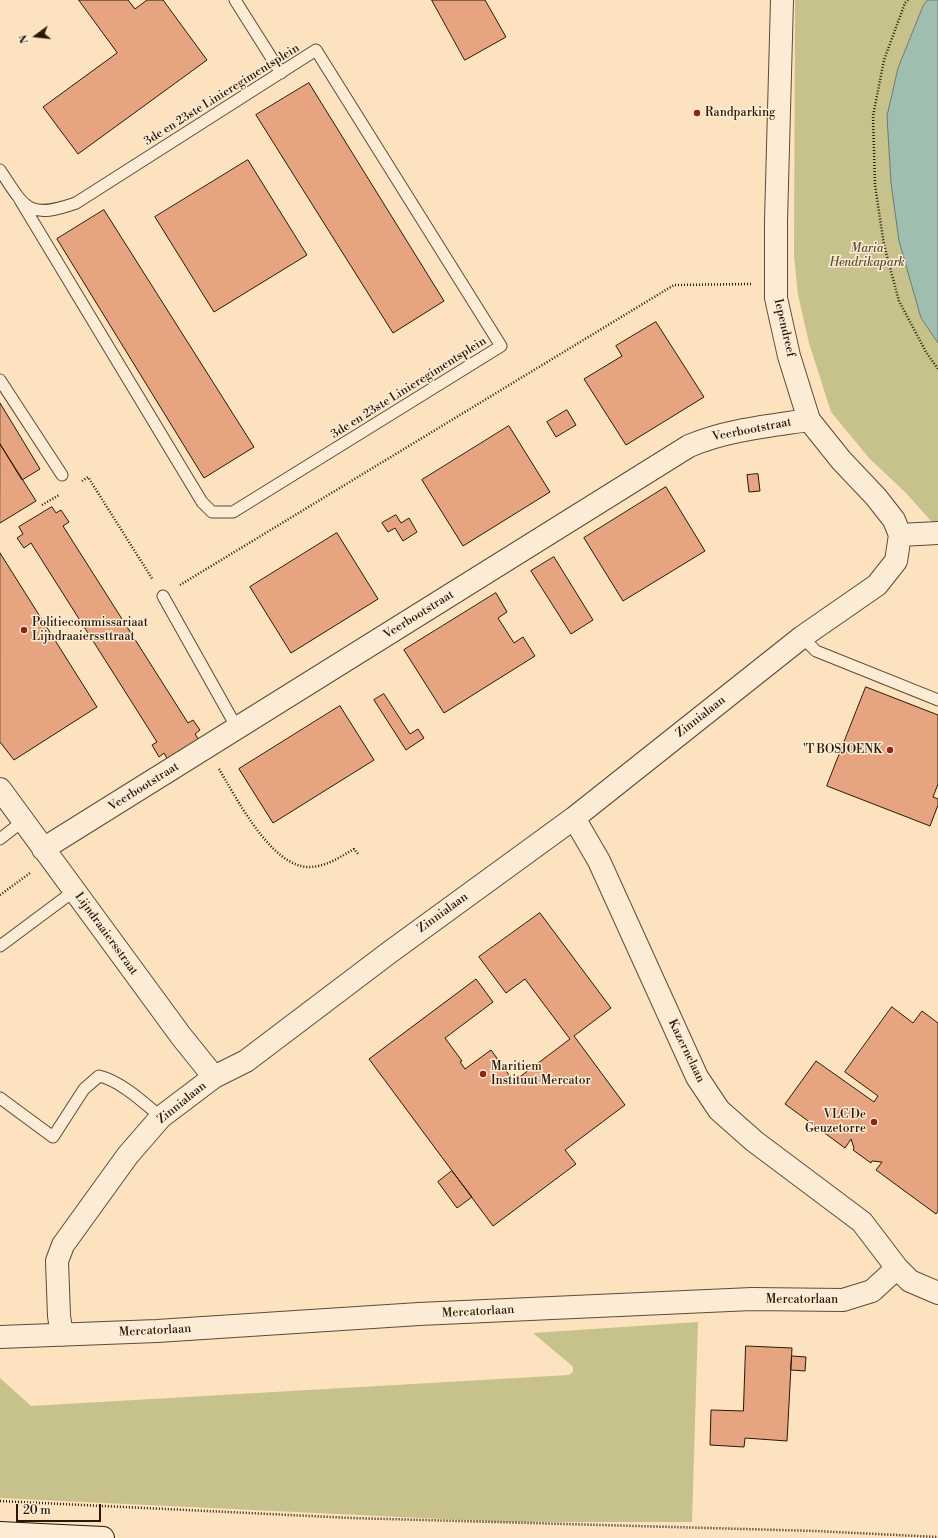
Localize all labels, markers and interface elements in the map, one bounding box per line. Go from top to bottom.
north arrow [16,16,56,56]
text: N [17,33,32,45]
street label: 3de en 23ste Linieregimentsplein [142,41,302,149]
place label: Randparking [705,106,775,120]
marker: Randparking [692,108,702,118]
park label: Maria Hendrikapark [829,242,905,270]
street label: Iependreef [770,298,798,358]
street label: 3de en 23ste Linieregimentsplein [329,334,489,442]
street label: Veerbootstraat [711,415,793,445]
street label: Veerbootstraat [381,588,457,642]
place label: Politiecommissariaat Lijndraaierssttraat [32,616,148,644]
marker: Politiecommissariaat Lijndraaierssttraat [19,625,29,635]
street label: Zinnialaan [673,693,729,741]
place label: 'T BOSJOENK [803,743,882,757]
marker: 'T BOSJOENK [885,745,895,755]
street label: Veerbootstraat [106,760,182,814]
street label: Lijndraaiersstraat [71,890,141,978]
street label: Zinnialaan [415,890,471,936]
street label: Kazernelaan [665,1017,707,1085]
place label: Maritiem Instituut Mercator [491,1060,591,1088]
marker: Maritiem Instituut Mercator [478,1069,488,1079]
street label: Zinnialaan [155,1079,209,1127]
place label: VLC De Geuzetorre [805,1108,866,1136]
marker: VLC De Geuzetorre [869,1117,879,1127]
street label: Mercatorlaan [766,1293,838,1307]
street label: Mercatorlaan [441,1303,515,1321]
street label: Mercatorlaan [118,1322,192,1340]
scale bar [18,1496,103,1522]
text: 20 m [23,1503,51,1518]

